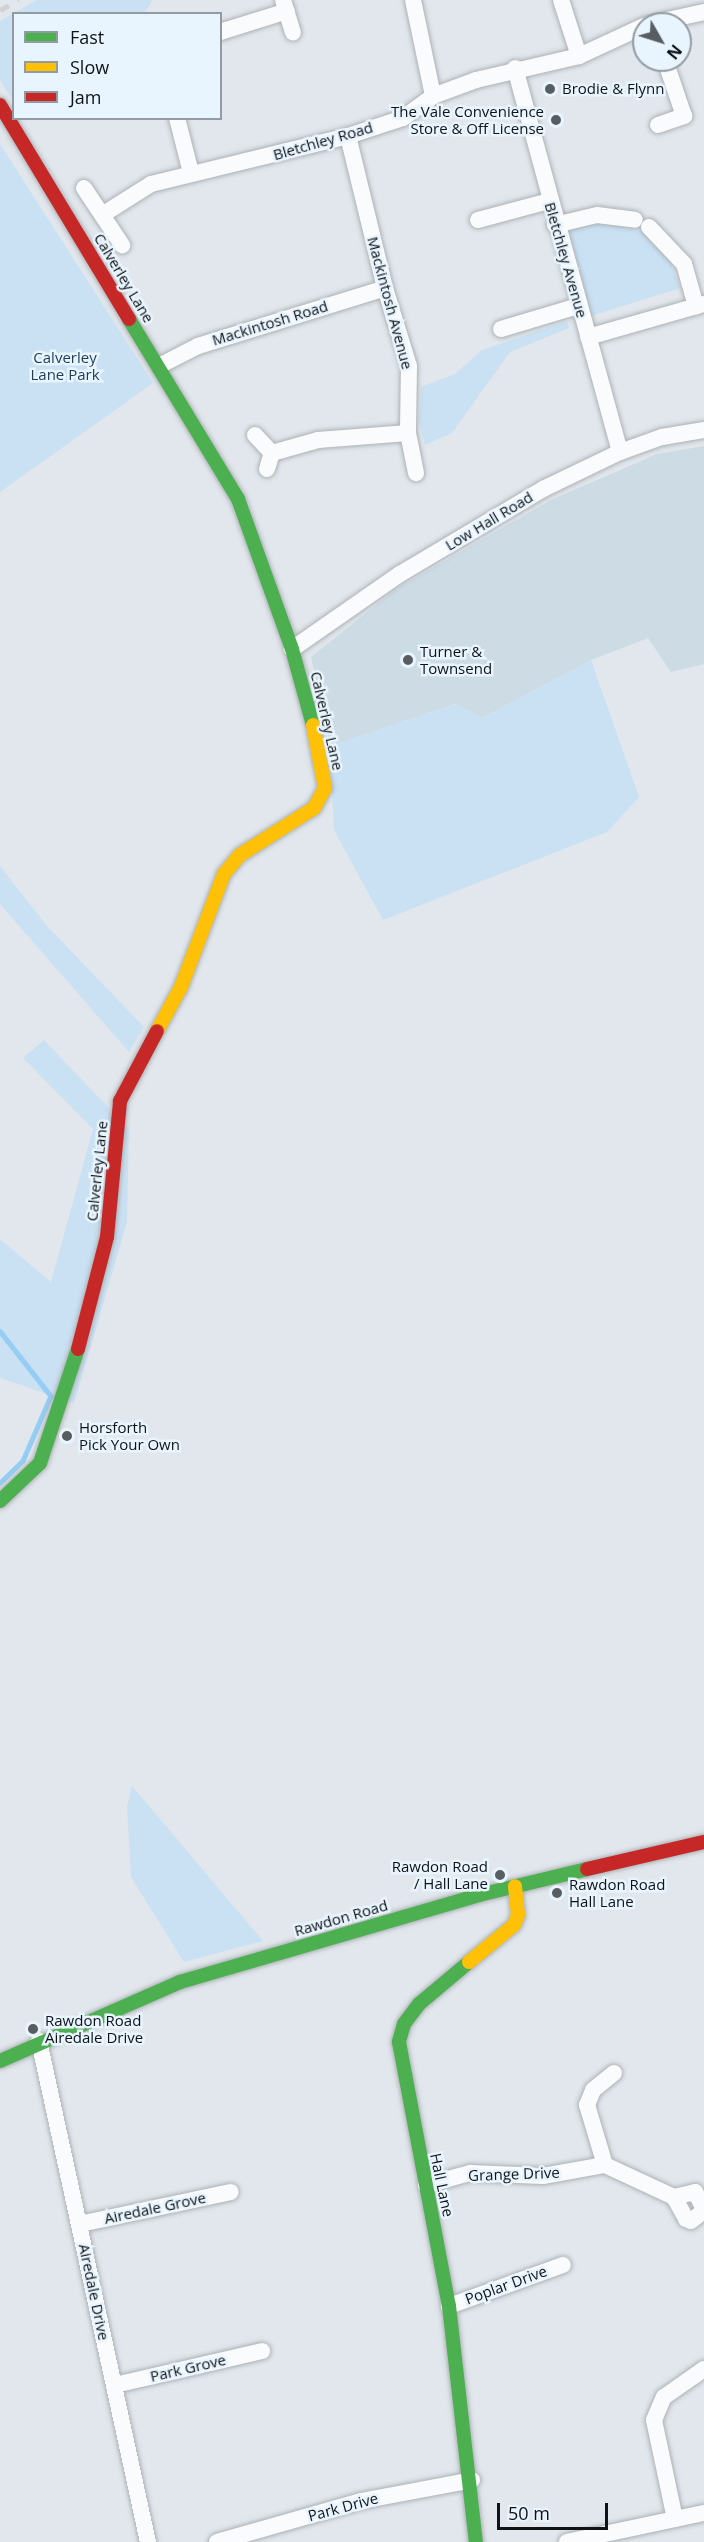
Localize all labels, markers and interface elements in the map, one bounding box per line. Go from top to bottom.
legend [12,12,222,120]
north arrow [632,12,692,72]
text: Fast [70,25,104,49]
text: N [662,40,687,64]
text: Slow [70,55,109,79]
place label: Brodie & Flynn [562,80,664,98]
marker: Brodie & Flynn [543,82,557,96]
text: Jam [70,85,102,109]
place label: The Vale Convenience Store & Off License [391,102,544,137]
marker: The Vale Convenience Store & Off License [549,113,563,127]
street label: Bletchley Road [271,118,375,164]
street label: Bletchley Avenue [541,200,591,320]
street label: Calverley Lane [90,230,158,326]
street label: Mackintosh Avenue [364,235,416,371]
street label: Mackintosh Road [210,297,330,349]
park label: Calverley Lane Park [30,348,100,383]
street label: Low Hall Road [442,488,536,554]
place label: Turner & Townsend [420,642,492,677]
marker: Turner & Townsend [401,653,415,667]
street label: Calverley Lane [307,670,347,772]
street label: Calverley Lane [83,1120,111,1222]
place label: Horsforth Pick Your Own [79,1418,180,1453]
marker: Horsforth Pick Your Own [60,1429,74,1443]
place label: Rawdon Road / Hall Lane [392,1857,488,1892]
marker: Rawdon Road / Hall Lane [493,1868,507,1882]
place label: Rawdon Road Hall Lane [569,1875,665,1910]
marker: Rawdon Road Hall Lane [550,1886,564,1900]
street label: Rawdon Road [292,1896,390,1940]
place label: Rawdon Road Airedale Drive [45,2011,143,2046]
marker: Rawdon Road Airedale Drive [26,2022,40,2036]
street label: Hall Lane [426,2152,458,2218]
street label: Grange Drive [468,2163,560,2185]
street label: Airedale Grove [103,2188,207,2228]
street label: Airedale Drive [75,2242,113,2342]
street label: Poplar Drive [462,2262,550,2308]
street label: Park Grove [148,2351,228,2385]
street label: Park Drive [306,2489,380,2525]
scale bar [500,2491,611,2529]
text: 50 m [508,2501,550,2525]

